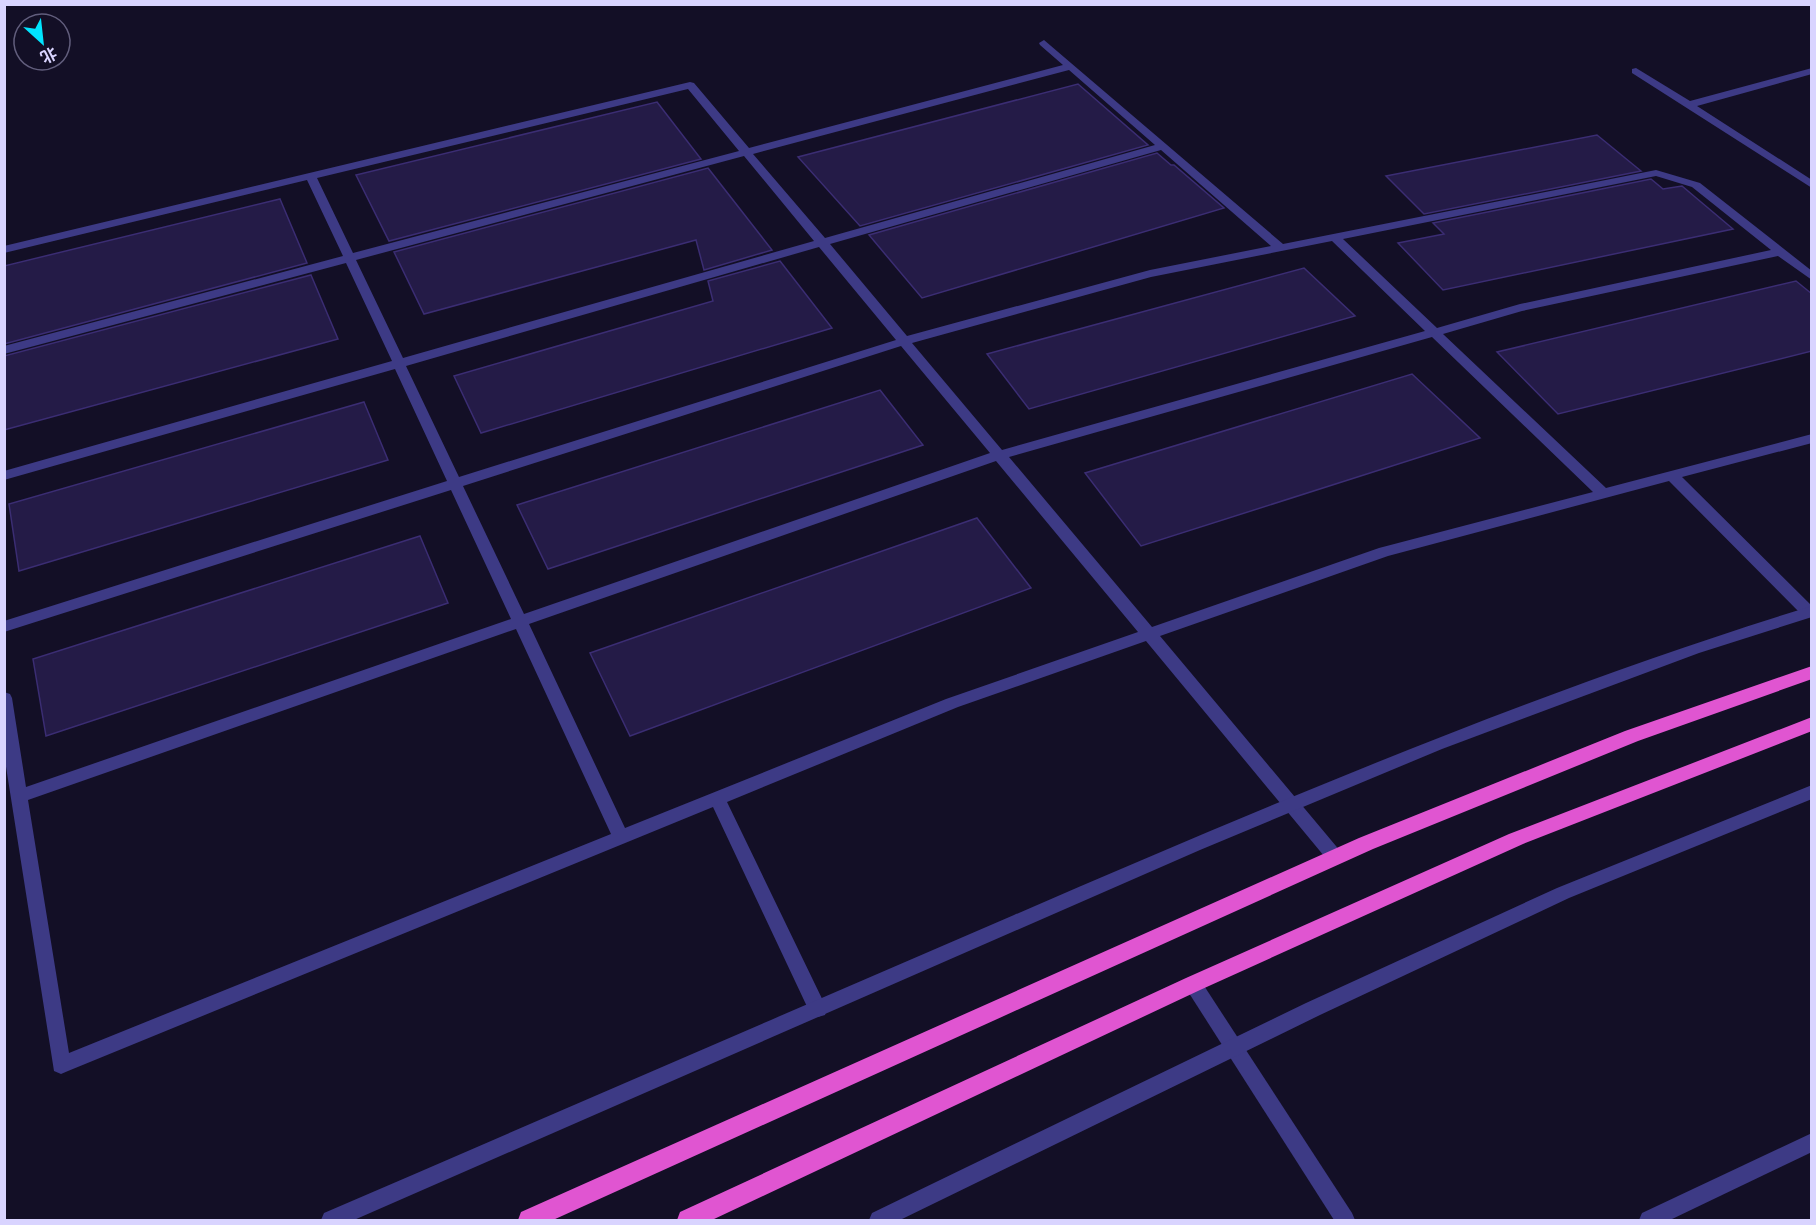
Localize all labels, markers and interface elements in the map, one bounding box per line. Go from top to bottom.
north arrow [12,12,72,72]
text: 北 [37,43,60,67]

